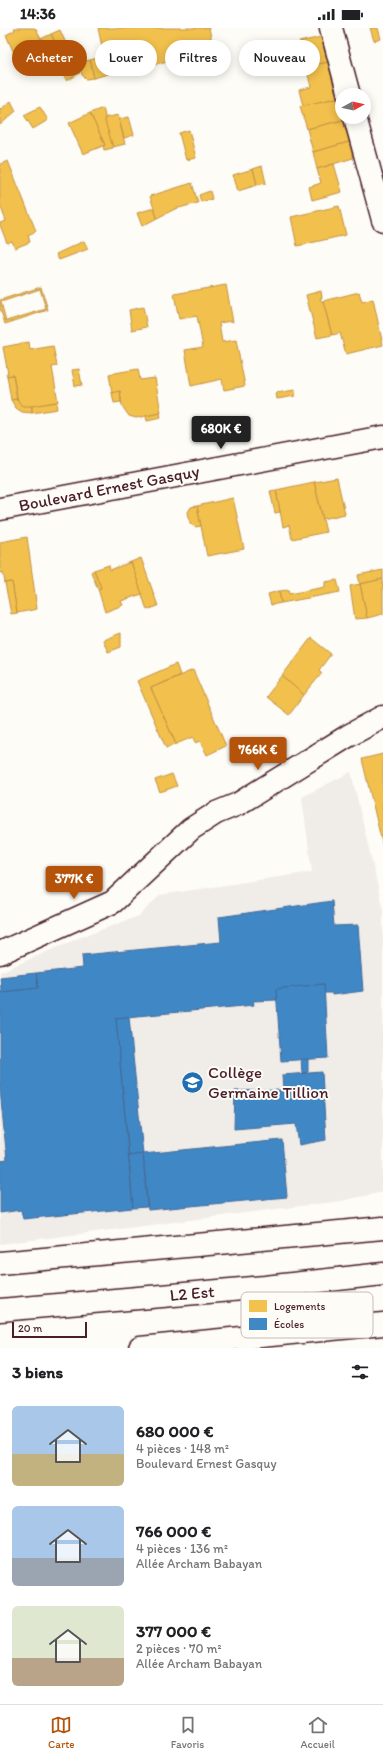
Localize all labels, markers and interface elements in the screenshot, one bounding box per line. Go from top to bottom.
text: 14:36 [20,5,56,23]
chip: Acheter [12,40,87,76]
chip: Louer [95,40,157,76]
chip: Filtres [165,40,231,76]
chip: Nouveau [239,40,320,76]
north arrow [335,88,371,124]
map controls [335,88,371,124]
pin: 680K € [188,416,254,450]
text: 680K € [201,421,241,436]
street label: Boulevard Ernest Gasquy [17,461,201,515]
pin: 766K € [225,737,291,771]
text: 766K € [239,742,277,757]
pin: 377K € [41,866,107,900]
text: 377K € [55,871,93,886]
place label: Collège Germaine Tillion [208,1062,329,1102]
school or university icon: Collège Germaine Tillion [179,1069,205,1095]
street label: L2 Est [169,1281,216,1305]
legend [241,1292,373,1338]
text: Logements [274,1300,326,1313]
text: Écoles [274,1318,304,1331]
scale bar [12,1320,87,1339]
text: 20 m [18,1322,42,1335]
icon: filters [349,1361,371,1383]
text: 3 biens [12,1362,63,1382]
text: 680 000 € [136,1421,214,1441]
icon: home [44,1422,92,1470]
text: 4 pièces · 148 m² [136,1441,229,1456]
text: Boulevard Ernest Gasquy [136,1456,277,1471]
text: 766 000 € [136,1521,211,1541]
icon: home [44,1522,92,1570]
text: 4 pièces · 136 m² [136,1541,228,1556]
text: Allée Archam Babayan [136,1556,262,1571]
text: 377 000 € [136,1621,211,1641]
icon: home [44,1622,92,1670]
text: 2 pièces · 70 m² [136,1641,221,1656]
text: Allée Archam Babayan [136,1656,262,1671]
tab: Carte [48,1714,75,1751]
tab: Favoris [171,1714,204,1751]
tab: Accueil [300,1714,335,1751]

